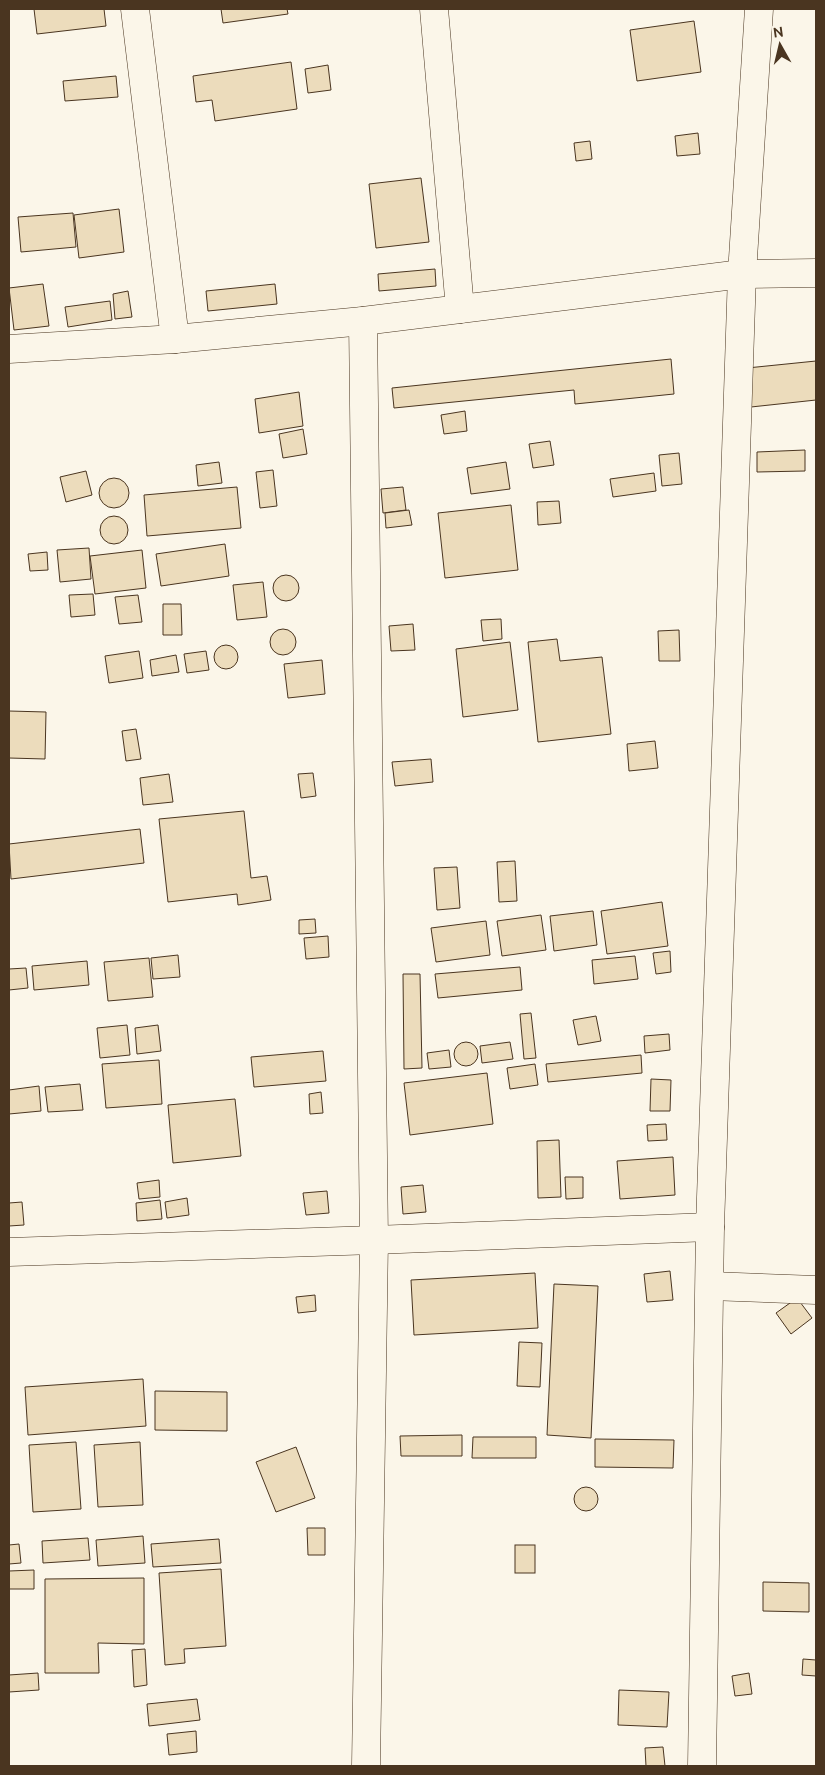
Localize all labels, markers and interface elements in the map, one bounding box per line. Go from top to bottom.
north arrow [755,20,805,70]
text: N [772,23,784,41]

